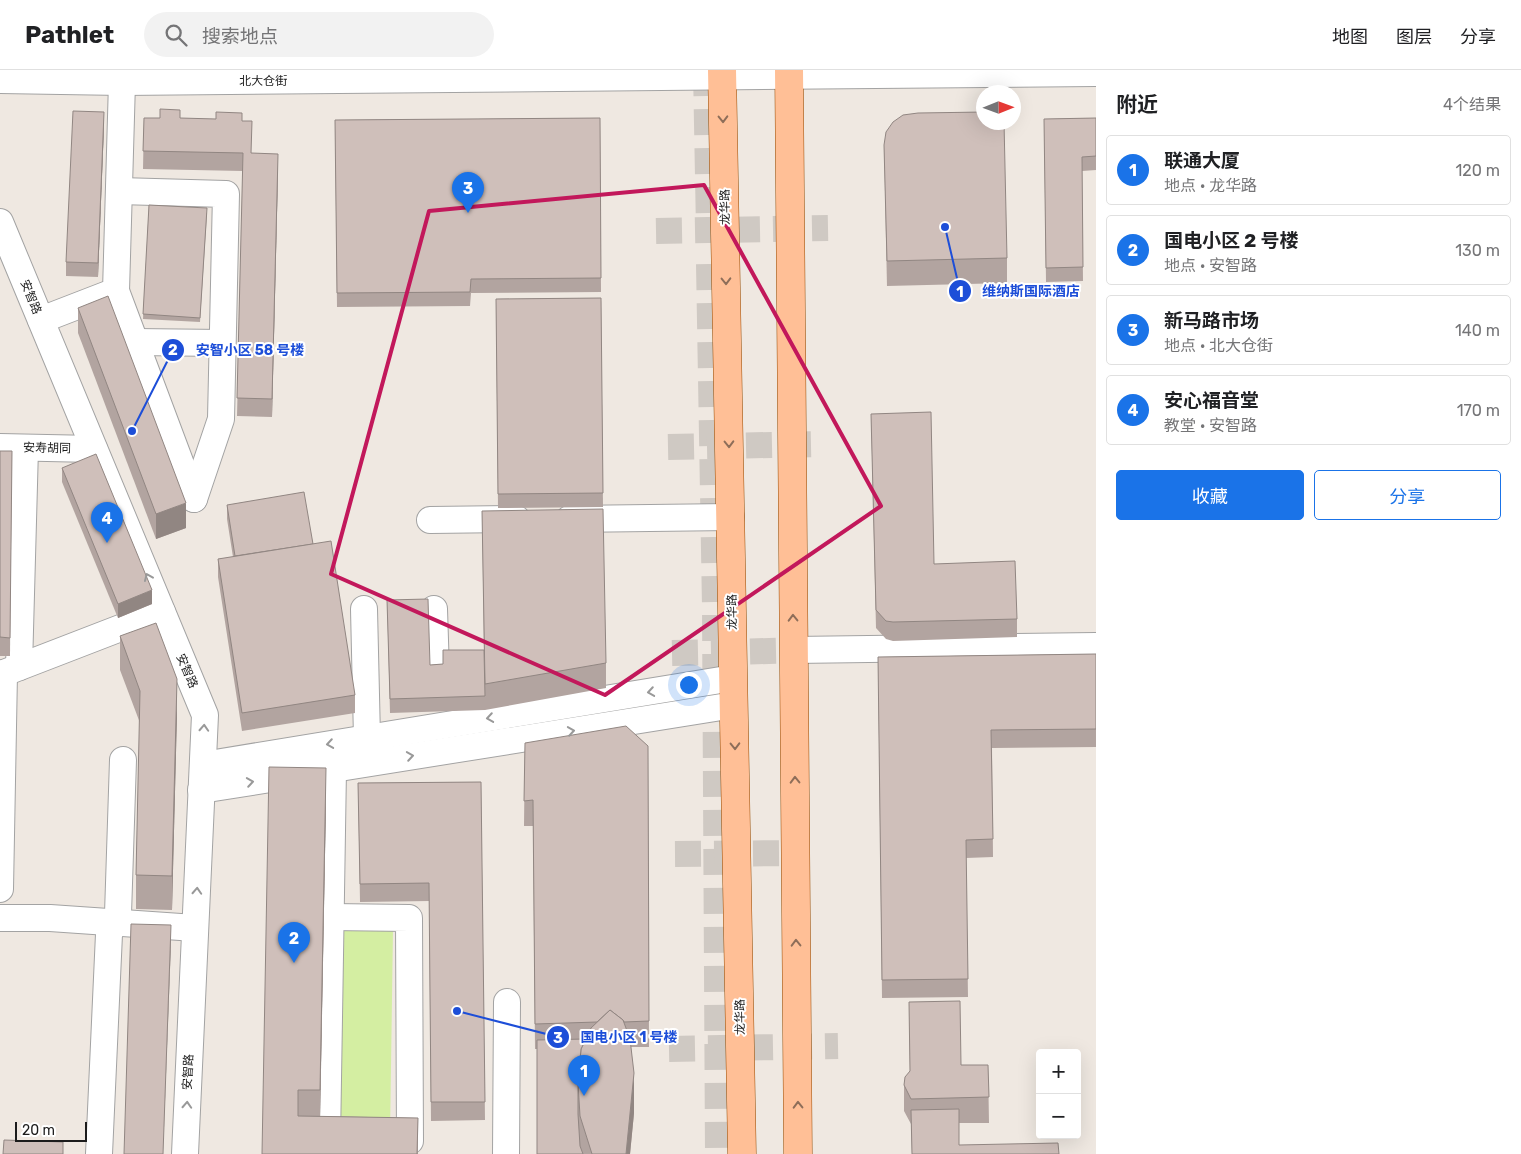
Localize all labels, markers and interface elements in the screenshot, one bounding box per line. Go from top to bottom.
search box [144,12,494,57]
text: Pathlet [25,21,114,49]
icon: search [162,21,190,49]
text: 搜索地点 [202,25,278,48]
text: 地图 [1332,26,1368,48]
text: 图层 [1396,26,1432,48]
text: 分享 [1460,26,1496,48]
street label: 北大仓街 [239,74,287,88]
north arrow [976,85,1021,130]
text: 附近 [1116,92,1158,117]
text: 4个结果 [1443,95,1501,114]
one-way arrow [718,115,728,123]
text: 联通大厦 [1164,149,1240,172]
text: 1 [1129,161,1137,180]
text: 120 m [1455,161,1500,180]
pin: 3 [452,172,484,213]
text: 地点 · 龙华路 [1164,176,1257,195]
street label: 龙华路 [718,189,732,225]
text: 国电小区 2 号楼 [1164,229,1298,252]
text: 2 [1128,241,1138,260]
text: 130 m [1455,241,1500,260]
text: 地点 · 安智路 [1164,256,1257,275]
callout: 维纳斯国际酒店 [947,277,1090,306]
street label: 安智路 [18,278,44,316]
one-way arrow [721,278,731,285]
text: 1 [956,283,964,301]
text: 维纳斯国际酒店 [982,283,1080,300]
text: 新马路市场 [1164,309,1259,332]
text: 3 [1128,321,1138,340]
text: 140 m [1455,321,1500,340]
callout: 安智小区 58 号楼 [161,336,314,365]
text: 地点 · 北大仓街 [1164,336,1273,355]
text: 2 [168,341,178,359]
text: 安智小区 58 号楼 [196,342,304,359]
text: 安心福音堂 [1164,389,1259,412]
text: 4 [1128,401,1138,420]
text: 170 m [1457,401,1500,420]
text: 教堂 · 安智路 [1164,416,1257,435]
one-way arrow [724,440,734,448]
street label: 安寿胡同 [23,441,71,455]
button: 收藏 [1116,470,1304,520]
button: 分享 [1314,470,1501,520]
pin: 4 [91,502,123,543]
one-way arrow [143,573,154,582]
street label: 龙华路 [725,594,739,630]
one-way arrow [788,614,799,622]
street label: 安智路 [174,652,200,690]
your location [676,672,702,698]
one-way arrow [646,686,654,697]
one-way arrow [486,713,495,723]
one-way arrow [199,724,210,732]
one-way arrow [566,726,575,736]
one-way arrow [326,739,334,749]
one-way arrow [730,742,740,750]
one-way arrow [406,752,414,762]
one-way arrow [790,776,800,784]
one-way arrow [245,778,254,788]
one-way arrow [191,886,202,894]
pin: 2 [278,922,310,963]
one-way arrow [791,939,801,946]
street label: 龙华路 [733,999,747,1035]
callout: 国电小区 1 号楼 [545,1023,687,1052]
text: 3 [553,1029,563,1047]
text: 国电小区 1 号楼 [581,1029,677,1046]
map controls [1036,1049,1081,1139]
button: + [1036,1049,1081,1094]
street label: 安智路 [180,1054,196,1090]
pin: 1 [568,1055,600,1096]
button: − [1036,1094,1081,1139]
one-way arrow [181,1101,192,1109]
one-way arrow [793,1101,803,1109]
scale bar [15,1119,88,1142]
text: 20 m [22,1122,55,1139]

